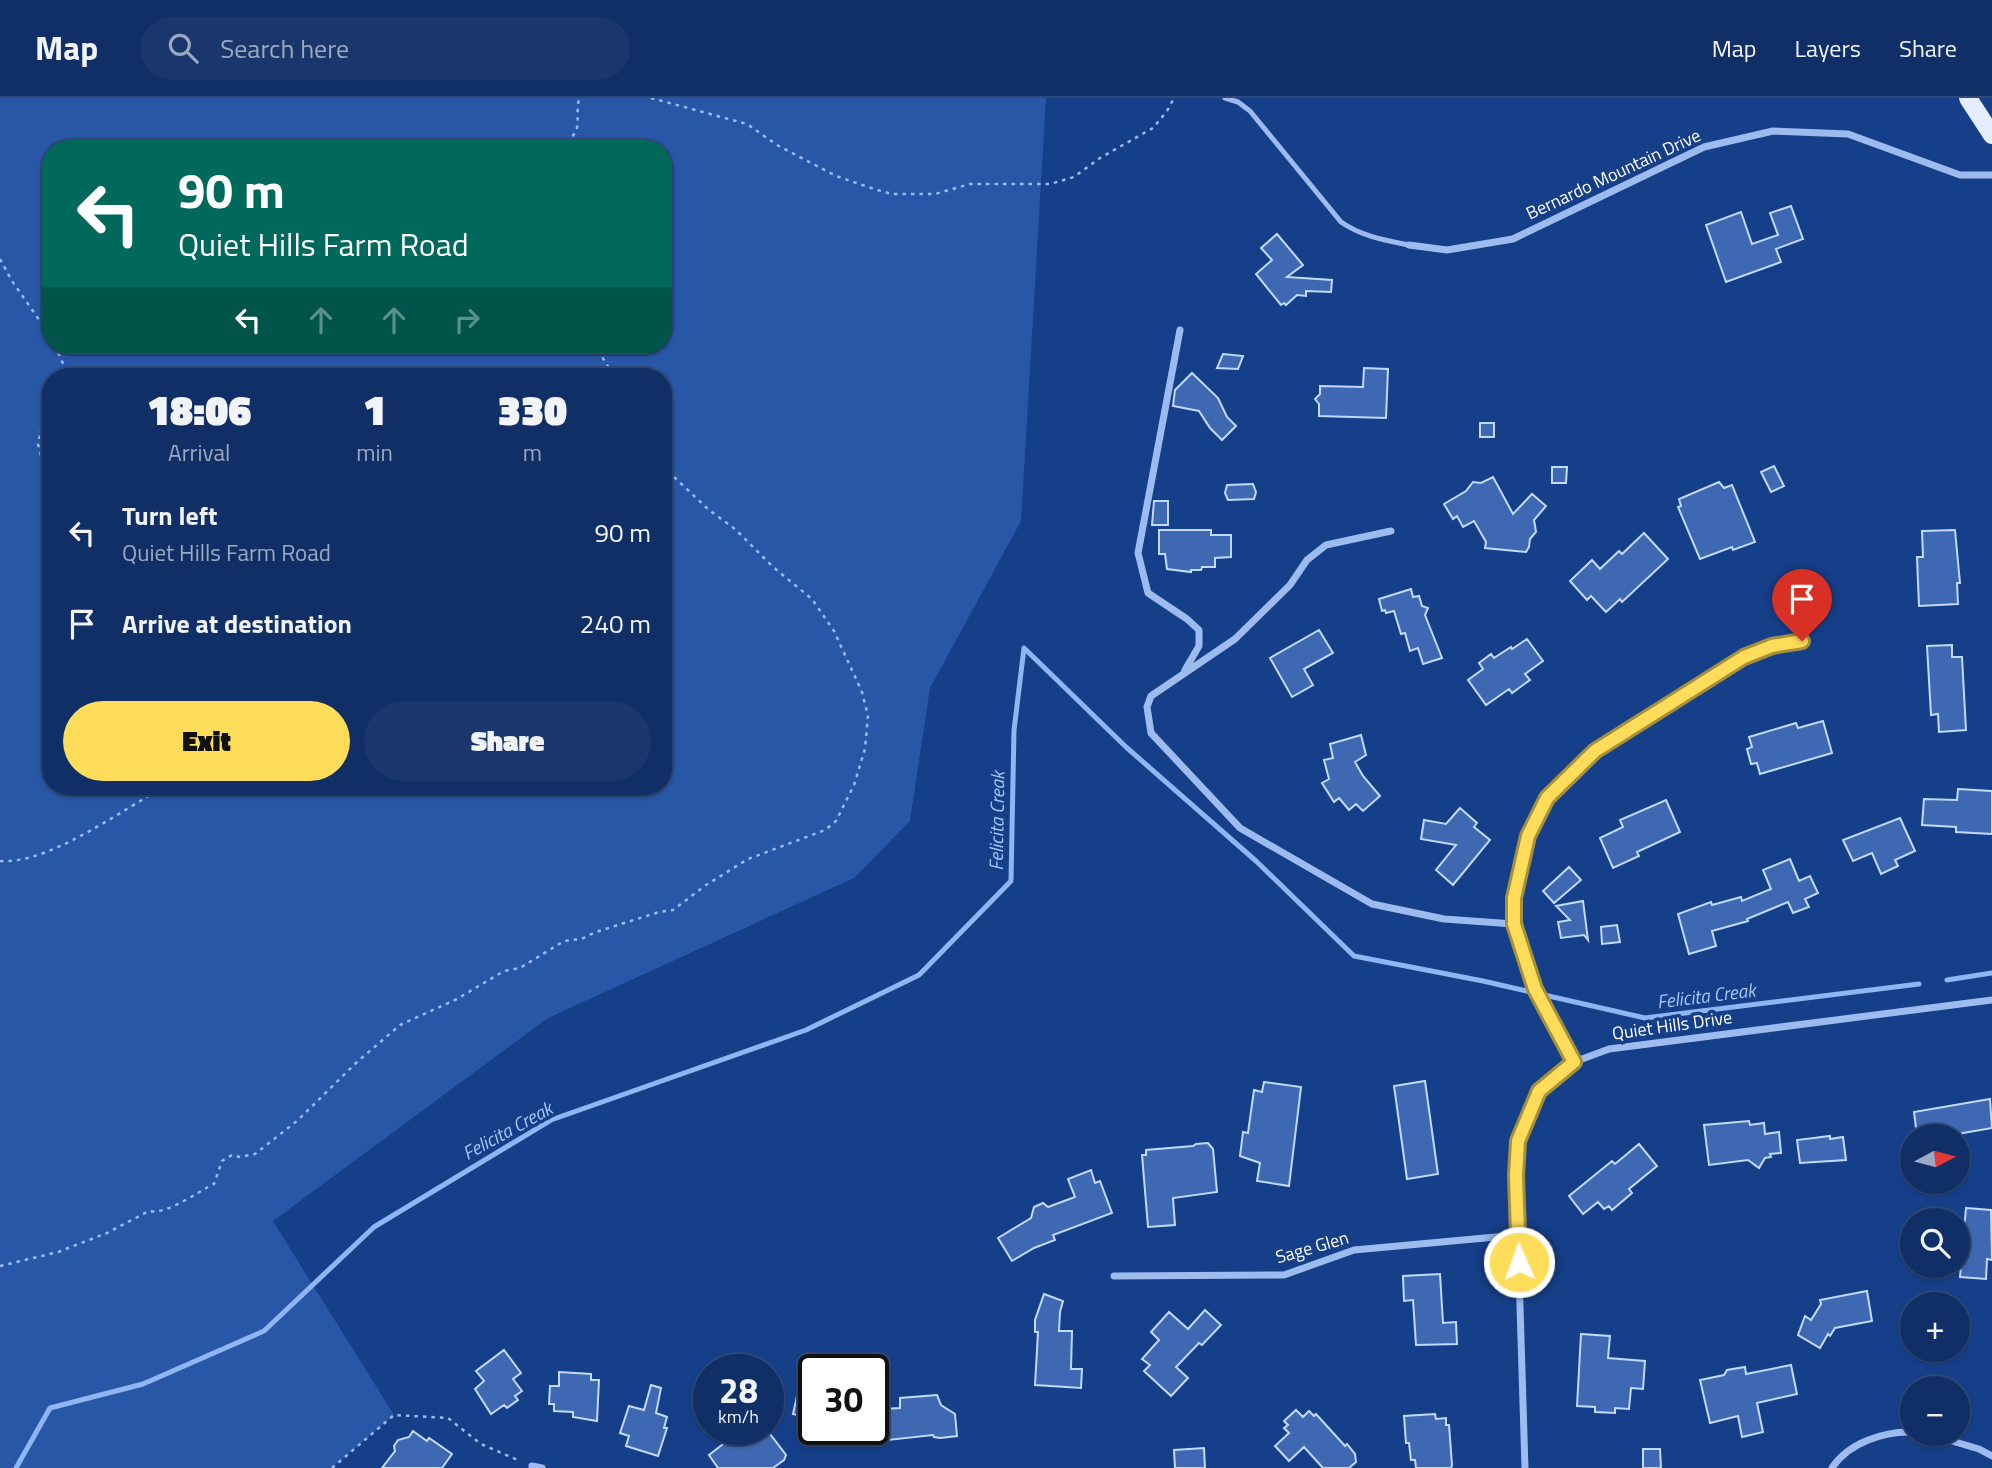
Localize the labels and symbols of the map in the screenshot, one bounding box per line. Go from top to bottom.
street label: Bernardo Mountain Drive [1521,122,1705,226]
pin [1772,569,1832,641]
water label: Felicita Creak [981,769,1011,871]
water label: Felicita Creak [1655,974,1759,1015]
street label: Quiet Hills Drive [1610,1003,1734,1047]
water label: Felicita Creak [457,1092,560,1167]
north arrow [1900,1124,1970,1194]
street label: Sage Glen [1272,1224,1352,1270]
position arrow [1482,1225,1556,1299]
speed limit sign: 30 [798,1354,889,1445]

